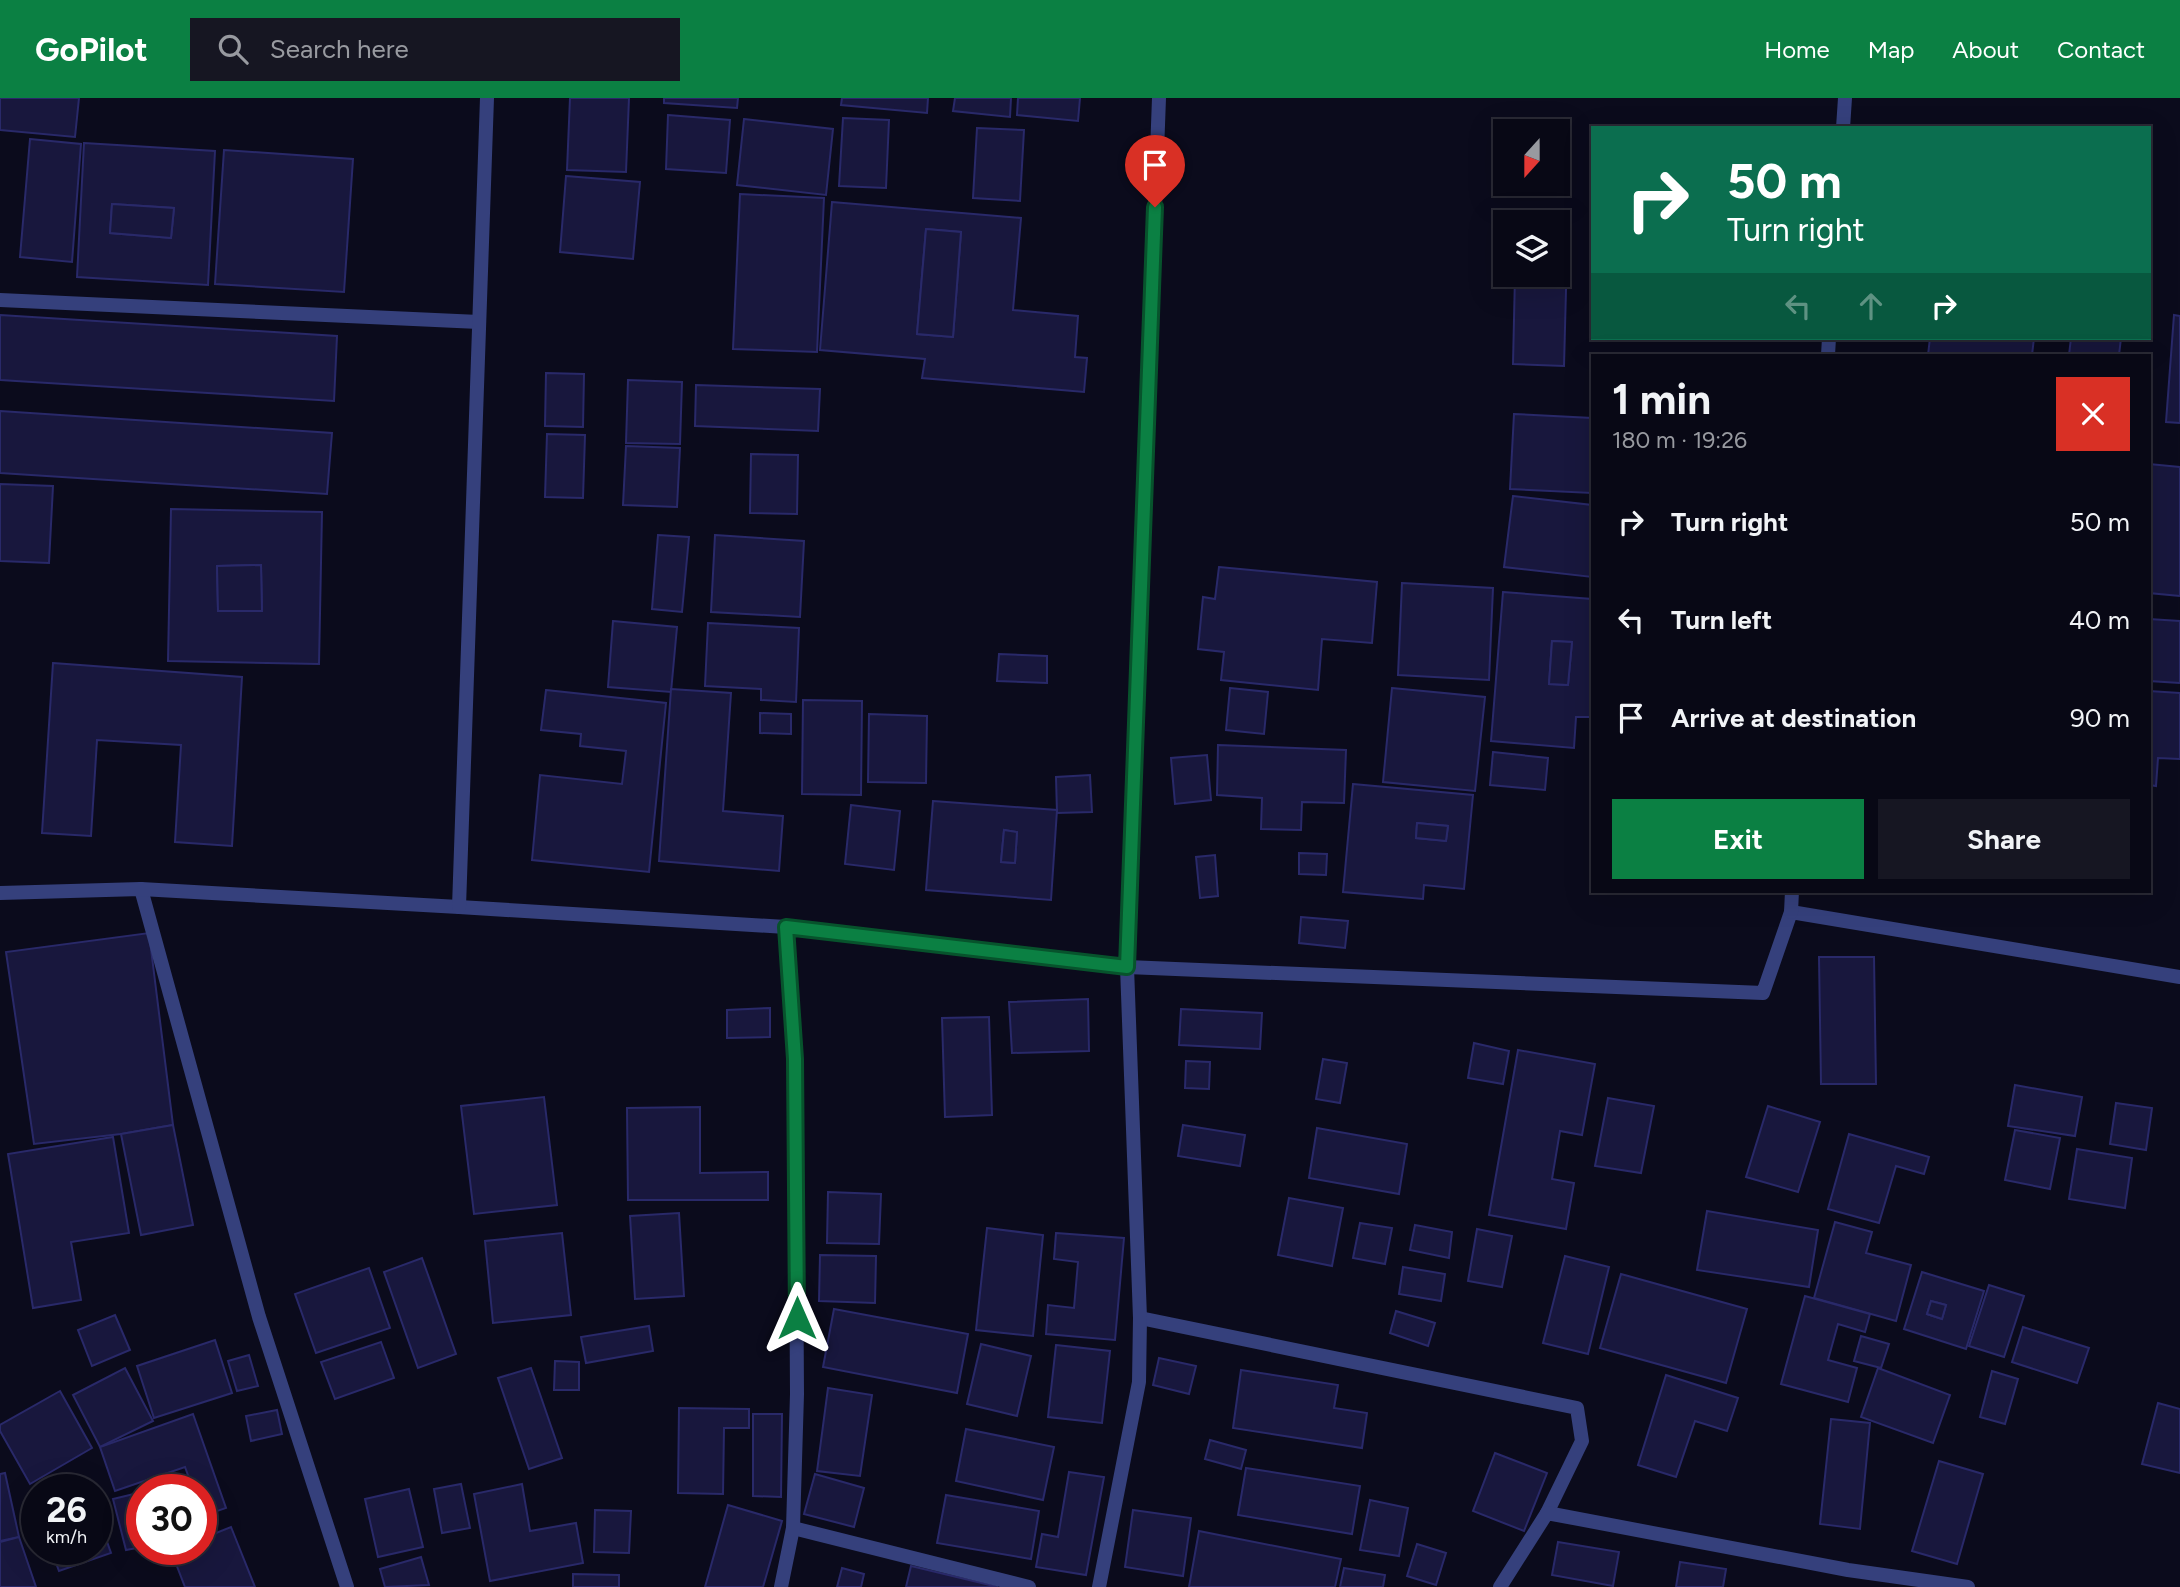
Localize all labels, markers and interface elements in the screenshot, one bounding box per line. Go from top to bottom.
search box [190,18,680,81]
text: GoPilot [35,30,148,69]
icon: search [214,30,252,68]
text: Search here [270,33,409,65]
text: Home [1764,35,1830,64]
text: Map [1868,35,1914,64]
text: About [1952,35,2019,64]
text: Contact [2057,35,2145,64]
north arrow [1493,119,1570,196]
map controls [1493,119,1570,287]
pin [1125,135,1185,207]
icon: arrive [1136,146,1174,184]
text: 50 m [1727,151,1842,210]
icon: right [1612,154,1703,245]
button: layers [1493,210,1570,287]
text: Turn right [1727,211,1865,249]
icon: left [1779,287,1817,325]
icon: ahead [1852,287,1890,325]
icon: right [1925,287,1963,325]
text: 1 min [1612,374,1711,425]
button: close [2056,377,2130,451]
text: 180 m · 19:26 [1612,426,1747,454]
icon: right [1612,503,1650,541]
text: Turn right [1671,506,1788,538]
text: 50 m [2070,506,2130,538]
icon: left [1612,601,1650,639]
text: Turn left [1671,604,1772,636]
text: 40 m [2069,604,2130,636]
icon: arrive [1612,699,1650,737]
text: Arrive at destination [1671,702,1916,734]
text: 90 m [2070,702,2130,734]
button: Exit [1612,799,1864,879]
button: Share [1878,799,2130,879]
position arrow [760,1281,834,1355]
speed limit sign: 30 [126,1474,217,1565]
text: 26 [46,1489,87,1531]
text: km/h [46,1526,87,1548]

